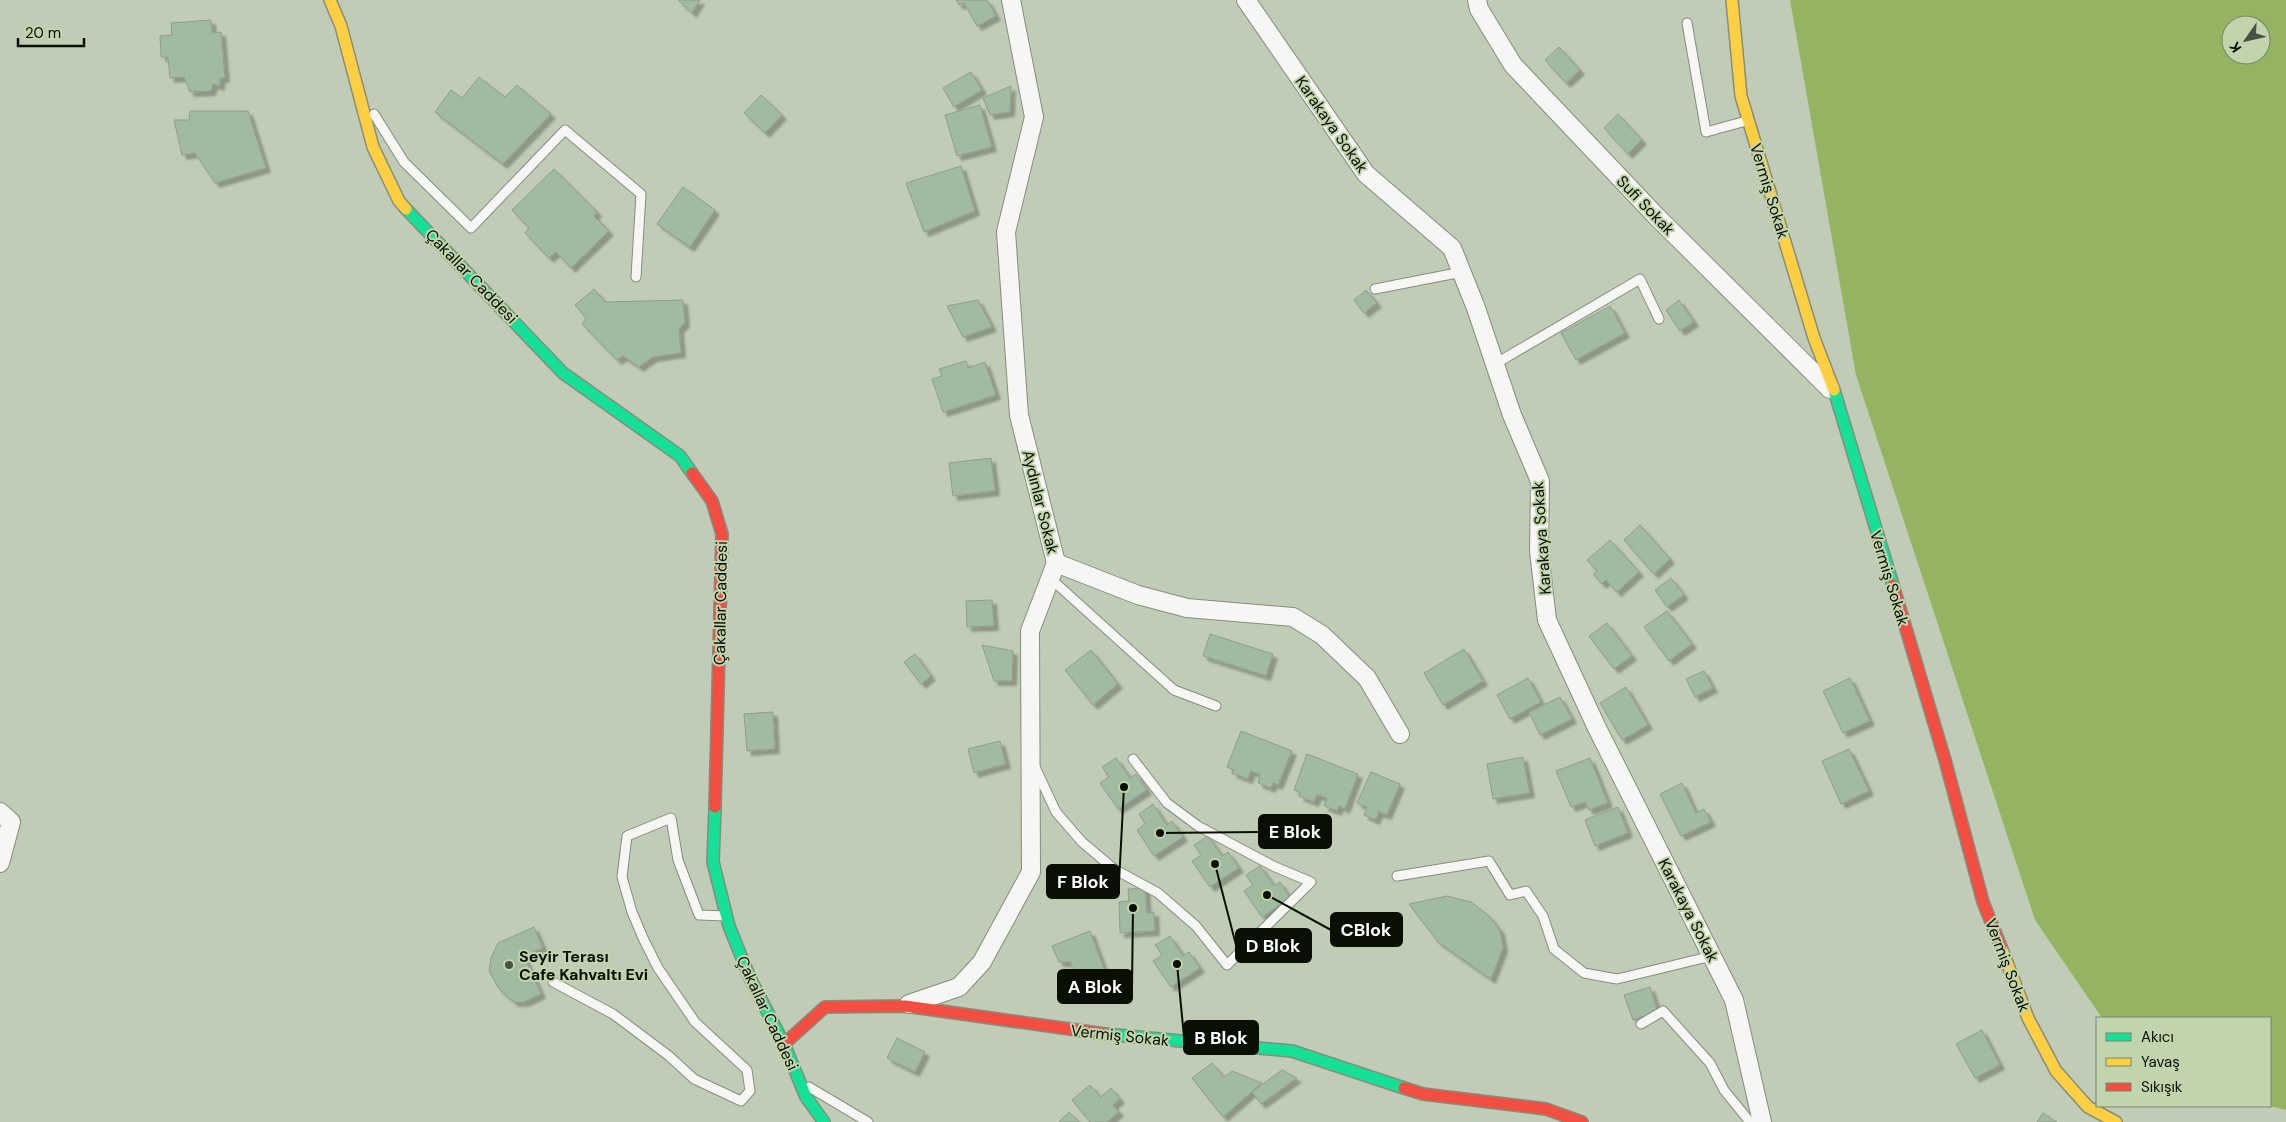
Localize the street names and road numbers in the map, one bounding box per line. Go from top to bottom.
street label: Karakaya Sokak [1290,72,1373,177]
street label: Vermiş Sokak [1745,141,1794,241]
street label: Sufi Sokak [1612,171,1679,240]
street label: Çakallar Caddesi [421,224,522,328]
street label: Aydınlar Sokak [1017,448,1064,556]
street label: Karakaya Sokak [1527,481,1556,595]
street label: Vermiş Sokak [1865,528,1914,628]
street label: Çakallar Caddesi [709,541,732,665]
street label: Karakaya Sokak [1653,855,1724,966]
street label: Vermiş Sokak [1980,915,2035,1015]
street label: Çakallar Caddesi [732,953,803,1074]
street label: Vermiş Sokak [1070,1020,1170,1051]

